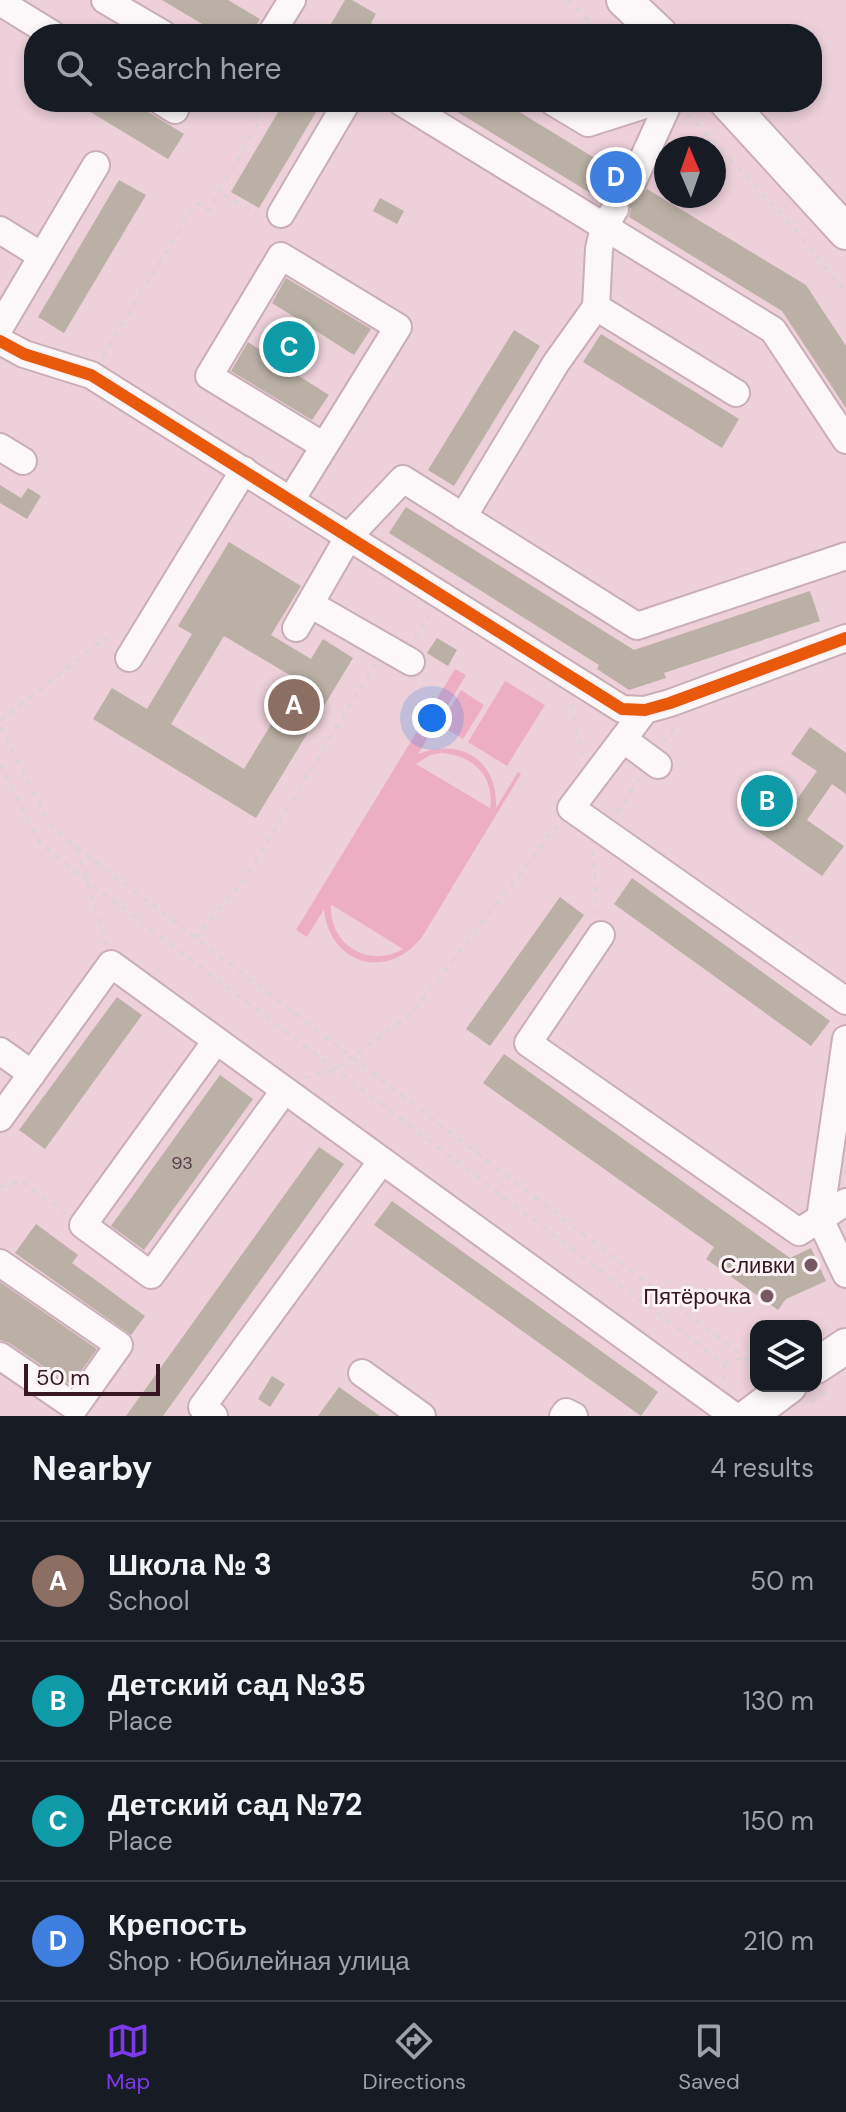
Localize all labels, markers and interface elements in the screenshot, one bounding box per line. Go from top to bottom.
search box [24,24,822,112]
icon: search [52,46,96,90]
text: Search here [116,49,282,88]
north arrow [654,136,726,208]
pin: D [590,147,642,207]
pin: C [263,317,315,377]
pin: A [268,675,320,735]
your location [412,698,452,738]
pin: B [741,771,793,831]
house number: 93 [171,1151,193,1175]
place label: Сливки [720,1251,795,1280]
marker: Сливки [802,1256,820,1274]
place label: Пятёрочка [643,1282,752,1311]
marker: Пятёрочка [758,1287,776,1305]
map controls [750,1320,822,1392]
button: layers [750,1320,822,1392]
scale bar [24,1360,160,1396]
text: 50 m [36,1363,90,1392]
text: Nearby [32,1446,152,1491]
text: 4 results [710,1451,814,1485]
text: Школа № 3 [108,1545,272,1584]
text: A [49,1564,67,1598]
text: 50 m [750,1564,814,1598]
text: School [108,1584,190,1618]
text: Детский сад №35 [108,1665,366,1704]
text: B [50,1684,66,1718]
text: 130 m [743,1684,814,1718]
text: Place [108,1704,173,1738]
text: Детский сад №72 [108,1785,362,1824]
text: C [48,1804,68,1838]
text: 150 m [742,1804,814,1838]
text: Place [108,1824,173,1858]
text: Крепость [108,1905,247,1944]
text: D [49,1924,67,1958]
text: 210 m [743,1924,814,1958]
text: Shop · Юбилейная улица [108,1944,410,1978]
tab: Map [106,2019,150,2096]
tab: Directions [363,2019,466,2096]
tab: Saved [678,2019,740,2096]

